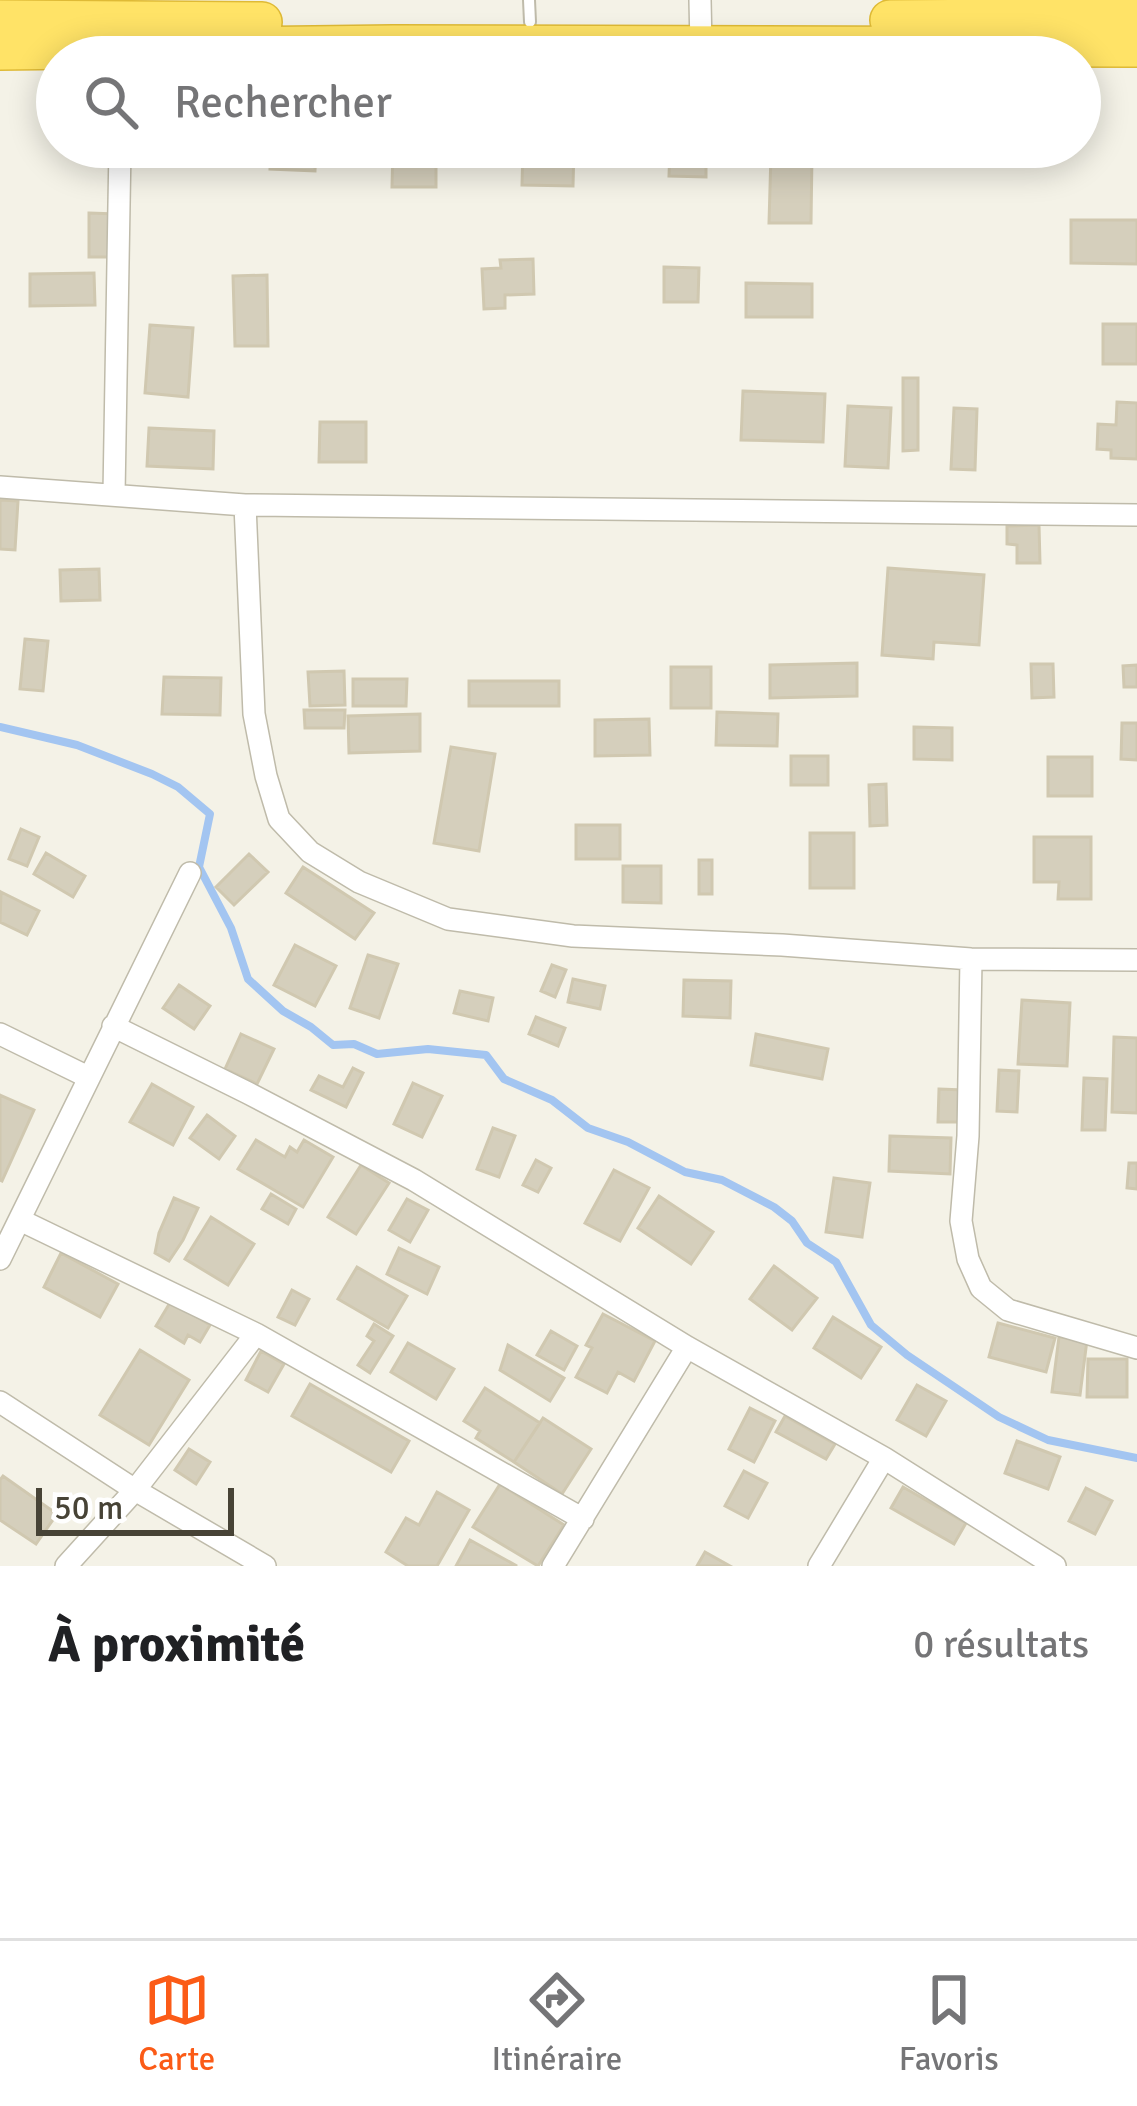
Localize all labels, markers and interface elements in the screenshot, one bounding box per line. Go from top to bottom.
search box [36,36,1101,168]
icon: search [78,69,144,135]
text: Rechercher [174,75,392,130]
scale bar [36,1482,234,1535]
text: 50 m [54,1488,123,1529]
text: À proximité [48,1613,305,1676]
text: 0 résultats [913,1620,1089,1668]
tab: Carte [138,1967,215,2080]
tab: Itinéraire [492,1967,622,2080]
tab: Favoris [899,1967,999,2080]

